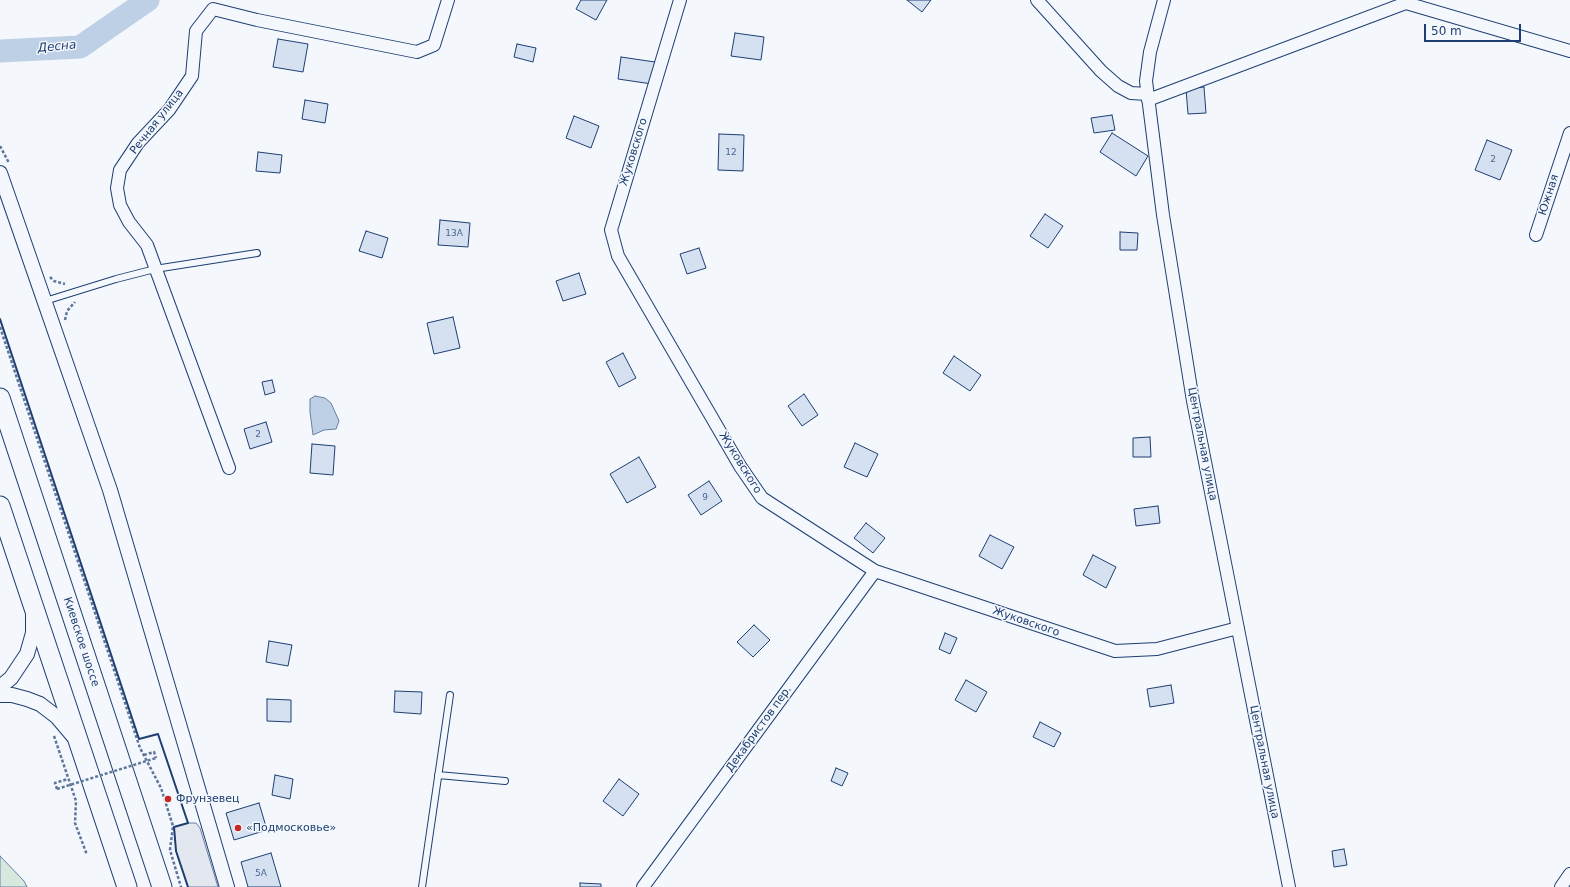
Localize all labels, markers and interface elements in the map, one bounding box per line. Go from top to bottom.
scale bar [1426,16,1523,42]
text: 50 m [1431,24,1462,38]
water label: Десна [37,38,77,56]
street label: Речная улица [128,87,186,157]
street label: Жуковского [617,117,651,187]
house number: 12 [725,148,737,158]
house number: 2 [1490,155,1496,165]
street label: Южная [1536,173,1562,217]
house number: 13А [445,229,463,239]
street label: Центральная улица [1185,386,1219,502]
house number: 2 [255,430,261,440]
street label: Жуковского [716,430,764,496]
house number: 9 [702,493,708,503]
street label: Киевское шоссе [60,595,102,689]
street label: Жуковского [991,604,1061,640]
street label: Декабристов пер. [723,683,795,775]
street label: Центральная улица [1247,704,1281,820]
place label: Фрунзевец [176,792,240,806]
marker: Фрунзевец [163,794,173,804]
place label: «Подмосковье» [246,821,336,835]
marker: «Подмосковье» [233,823,243,833]
house number: 5А [255,869,267,879]

